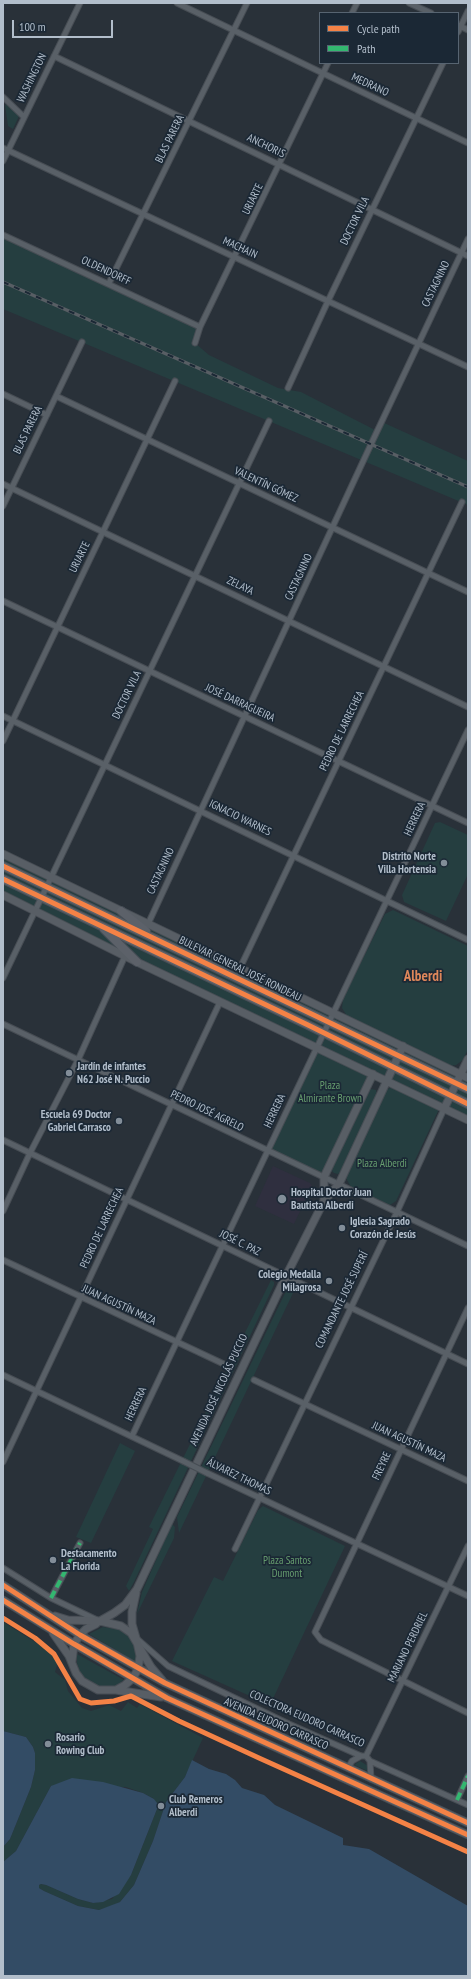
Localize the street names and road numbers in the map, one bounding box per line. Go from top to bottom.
street label: WASHINGTON [14,51,50,105]
street label: MEDRANO [349,71,391,99]
street label: BLAS PARERA [153,113,187,165]
street label: ANCHORIS [245,131,287,161]
street label: URIARTE [240,181,266,217]
street label: DOCTOR VILA [338,195,372,247]
street label: MACHAIN [221,234,259,262]
street label: OLDENDORFF [79,254,133,288]
street label: CASTAGNINO [419,259,453,309]
street label: BLAS PARERA [11,404,45,456]
street label: VALENTÍN GÓMEZ [232,464,300,506]
street label: URIARTE [67,539,93,575]
street label: CASTAGNINO [282,552,316,602]
street label: ZELAYA [224,574,256,598]
street label: DOCTOR VILA [110,669,144,721]
street label: JOSÉ DARRAGUEIRA [203,681,277,725]
street label: PEDRO DE LARRECHEA [317,689,367,773]
street label: IGNACIO WARNES [207,797,273,839]
street label: HERRERA [401,800,429,838]
street label: CASTAGNINO [144,846,178,896]
street label: BULEVAR GENERAL JOSÉ RONDEAU [177,934,303,1004]
street label: PEDRO JOSÉ AGRELO [168,1088,246,1134]
street label: HERRERA [261,1092,289,1130]
street label: PEDRO DE LARRECHEA [78,1186,126,1270]
street label: JOSÉ C. PAZ [217,1227,263,1259]
street label: COMANDANTE JOSÉ SUPERÍ [313,1249,371,1351]
street label: JUAN AGUSTÍN MAZA [80,1282,158,1328]
street label: AVENIDA JOSÉ NICOLÁS PUCCIO [187,1332,251,1448]
street label: HERRERA [122,1385,150,1423]
street label: JUAN AGUSTÍN MAZA [370,1419,448,1465]
street label: FREYRE [370,1450,394,1482]
street label: ÁLVAREZ THOMAS [205,1456,273,1498]
street label: MARIANO PERDRIEL [385,1609,431,1685]
street label: COLECTORA EUDORO CARRASCO [247,1688,367,1750]
street label: AVENIDA EUDORO CARRASCO [222,1695,330,1753]

